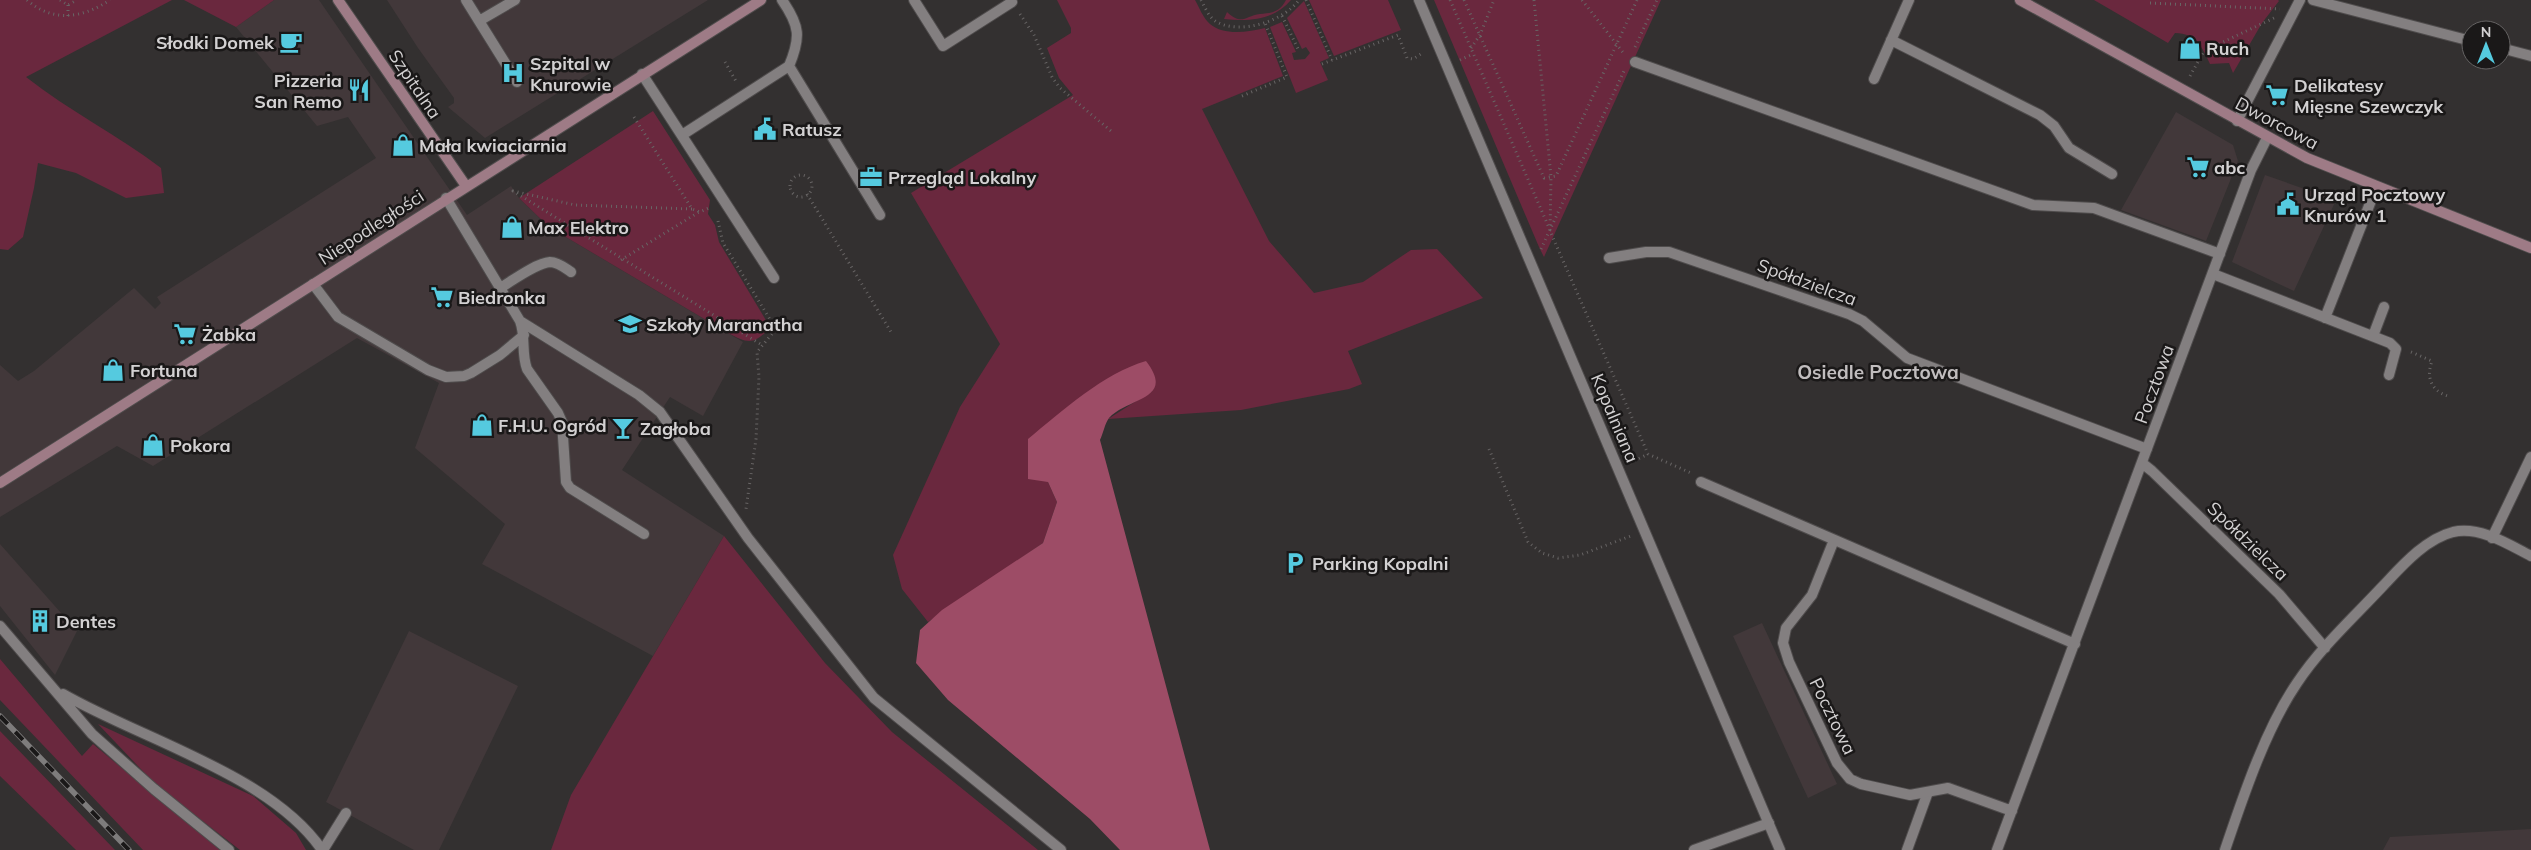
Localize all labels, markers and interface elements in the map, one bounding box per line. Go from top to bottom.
north arrow [2461,20,2511,70]
text: N [2481,23,2491,41]
cafe icon: Słodki Domek [278,29,304,55]
place label: Słodki Domek [156,31,275,54]
shop icon: Ruch [2177,35,2203,61]
place label: Ruch [2206,37,2249,60]
street label: Szpitalna [384,45,446,123]
place label: Szpital w Knurowie [530,52,612,96]
hospital icon: Szpital w Knurowie [500,60,526,86]
place label: Pizzeria San Remo [254,69,342,113]
place label: Delikatesy Mięsne Szewczyk [2294,74,2444,118]
restaurant icon: Pizzeria San Remo [346,77,372,103]
supermarket icon: Delikatesy Mięsne Szewczyk [2264,82,2290,108]
street label: Dworcowa [2232,92,2322,154]
public building icon: Ratusz [752,116,778,142]
place label: Ratusz [782,118,842,141]
shop icon: Mała kwiaciarnia [390,132,416,158]
place label: Mała kwiaciarnia [419,134,567,157]
supermarket icon: abc [2185,154,2211,180]
place label: abc [2214,156,2245,179]
office icon: Przegląd Lokalny [858,164,884,190]
place label: Przegląd Lokalny [888,166,1036,189]
place label: Urząd Pocztowy Knurów 1 [2304,183,2445,227]
street label: Niepodległości [314,184,428,270]
public building icon: Urząd Pocztowy Knurów 1 [2275,191,2301,217]
shop icon: Max Elektro [499,214,525,240]
place label: Max Elektro [528,216,629,239]
street label: Spółdzielcza [1754,253,1860,311]
supermarket icon: Biedronka [429,284,455,310]
place label: Biedronka [458,286,546,309]
school or university icon: Szkoły Maranatha [617,311,643,337]
place label: Szkoły Maranatha [646,313,803,336]
supermarket icon: Żabka [172,321,198,347]
place label: Żabka [202,323,256,346]
street label: Pocztowa [2129,341,2179,427]
shop icon: Fortuna [100,357,126,383]
place label: Fortuna [130,359,198,382]
district label: Osiedle Pocztowa [1797,360,1959,384]
street label: Kopalniana [1586,370,1644,466]
shop icon: F.H.U. Ogród [469,412,495,438]
place label: F.H.U. Ogród [498,414,607,437]
bar icon: Zagłoba [610,415,636,441]
place label: Zagłoba [640,417,711,440]
shop icon: Pokora [140,432,166,458]
place label: Pokora [170,434,231,457]
street label: Spółdzielcza [2203,497,2293,585]
parking icon: Parking Kopalni [1282,550,1308,576]
place label: Parking Kopalni [1312,552,1448,575]
building icon: Dentes [27,608,53,634]
place label: Dentes [56,610,116,633]
street label: Pocztowa [1805,674,1861,758]

